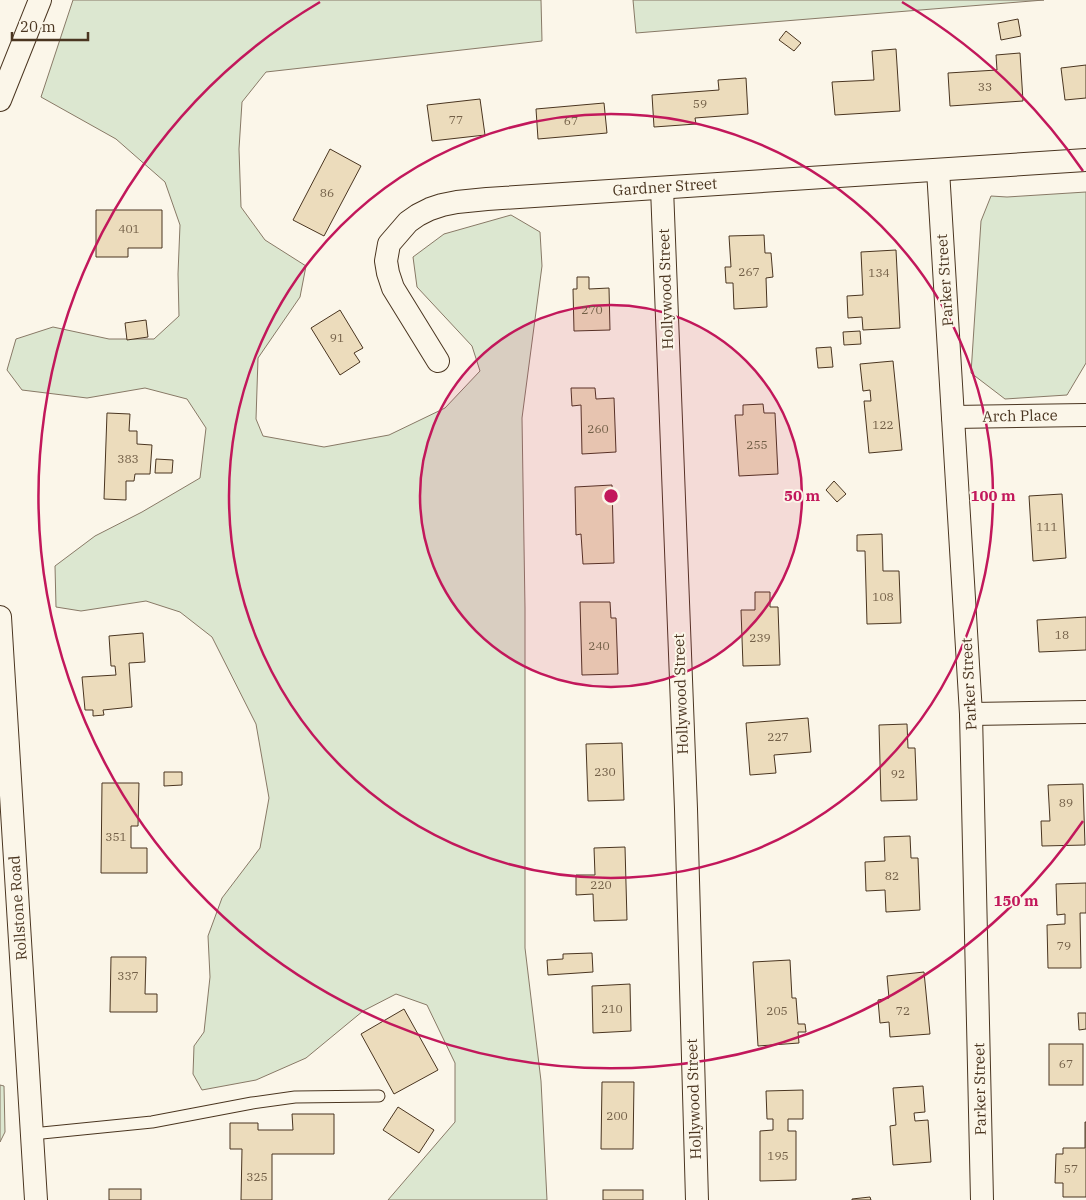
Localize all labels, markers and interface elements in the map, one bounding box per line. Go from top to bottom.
scale bar [12,10,89,42]
text: 20 m [20,17,56,36]
house number: 33 [978,79,992,94]
house number: 59 [693,96,707,111]
house number: 77 [449,112,463,127]
house number: 67 [564,113,578,128]
street label: Gardner Street [612,173,718,200]
house number: 86 [320,185,334,200]
house number: 401 [118,221,140,236]
street label: Hollywood Street [654,228,677,350]
street label: Parker Street [932,233,957,327]
house number: 267 [738,264,760,279]
house number: 134 [868,265,890,280]
house number: 270 [581,302,603,317]
house number: 91 [330,330,344,345]
street label: Arch Place [982,405,1058,426]
house number: 122 [872,417,894,432]
house number: 260 [587,421,609,436]
house number: 255 [746,437,768,452]
house number: 383 [117,451,139,466]
text: 50 m [784,486,820,505]
text: 100 m [970,486,1016,505]
centre of rings [602,487,620,505]
house number: 111 [1036,519,1058,534]
house number: 108 [872,589,894,604]
house number: 18 [1055,627,1069,642]
house number: 239 [749,630,771,645]
street label: Hollywood Street [669,633,692,755]
street label: Parker Street [957,637,980,731]
house number: 240 [588,638,610,653]
house number: 227 [767,729,789,744]
house number: 230 [594,764,616,779]
house number: 92 [891,766,905,781]
house number: 89 [1059,795,1073,810]
house number: 351 [105,829,127,844]
street label: Rollstone Road [4,855,31,961]
house number: 82 [885,868,899,883]
house number: 220 [590,877,612,892]
text: 150 m [993,891,1039,910]
house number: 79 [1057,938,1071,953]
house number: 337 [117,968,139,983]
house number: 210 [601,1001,623,1016]
house number: 205 [766,1003,788,1018]
house number: 72 [896,1003,910,1018]
street label: Hollywood Street [682,1038,705,1160]
street label: Parker Street [969,1042,990,1136]
house number: 67 [1059,1056,1073,1071]
house number: 200 [606,1108,628,1123]
house number: 195 [767,1148,789,1163]
house number: 57 [1064,1161,1078,1176]
house number: 325 [246,1169,268,1184]

